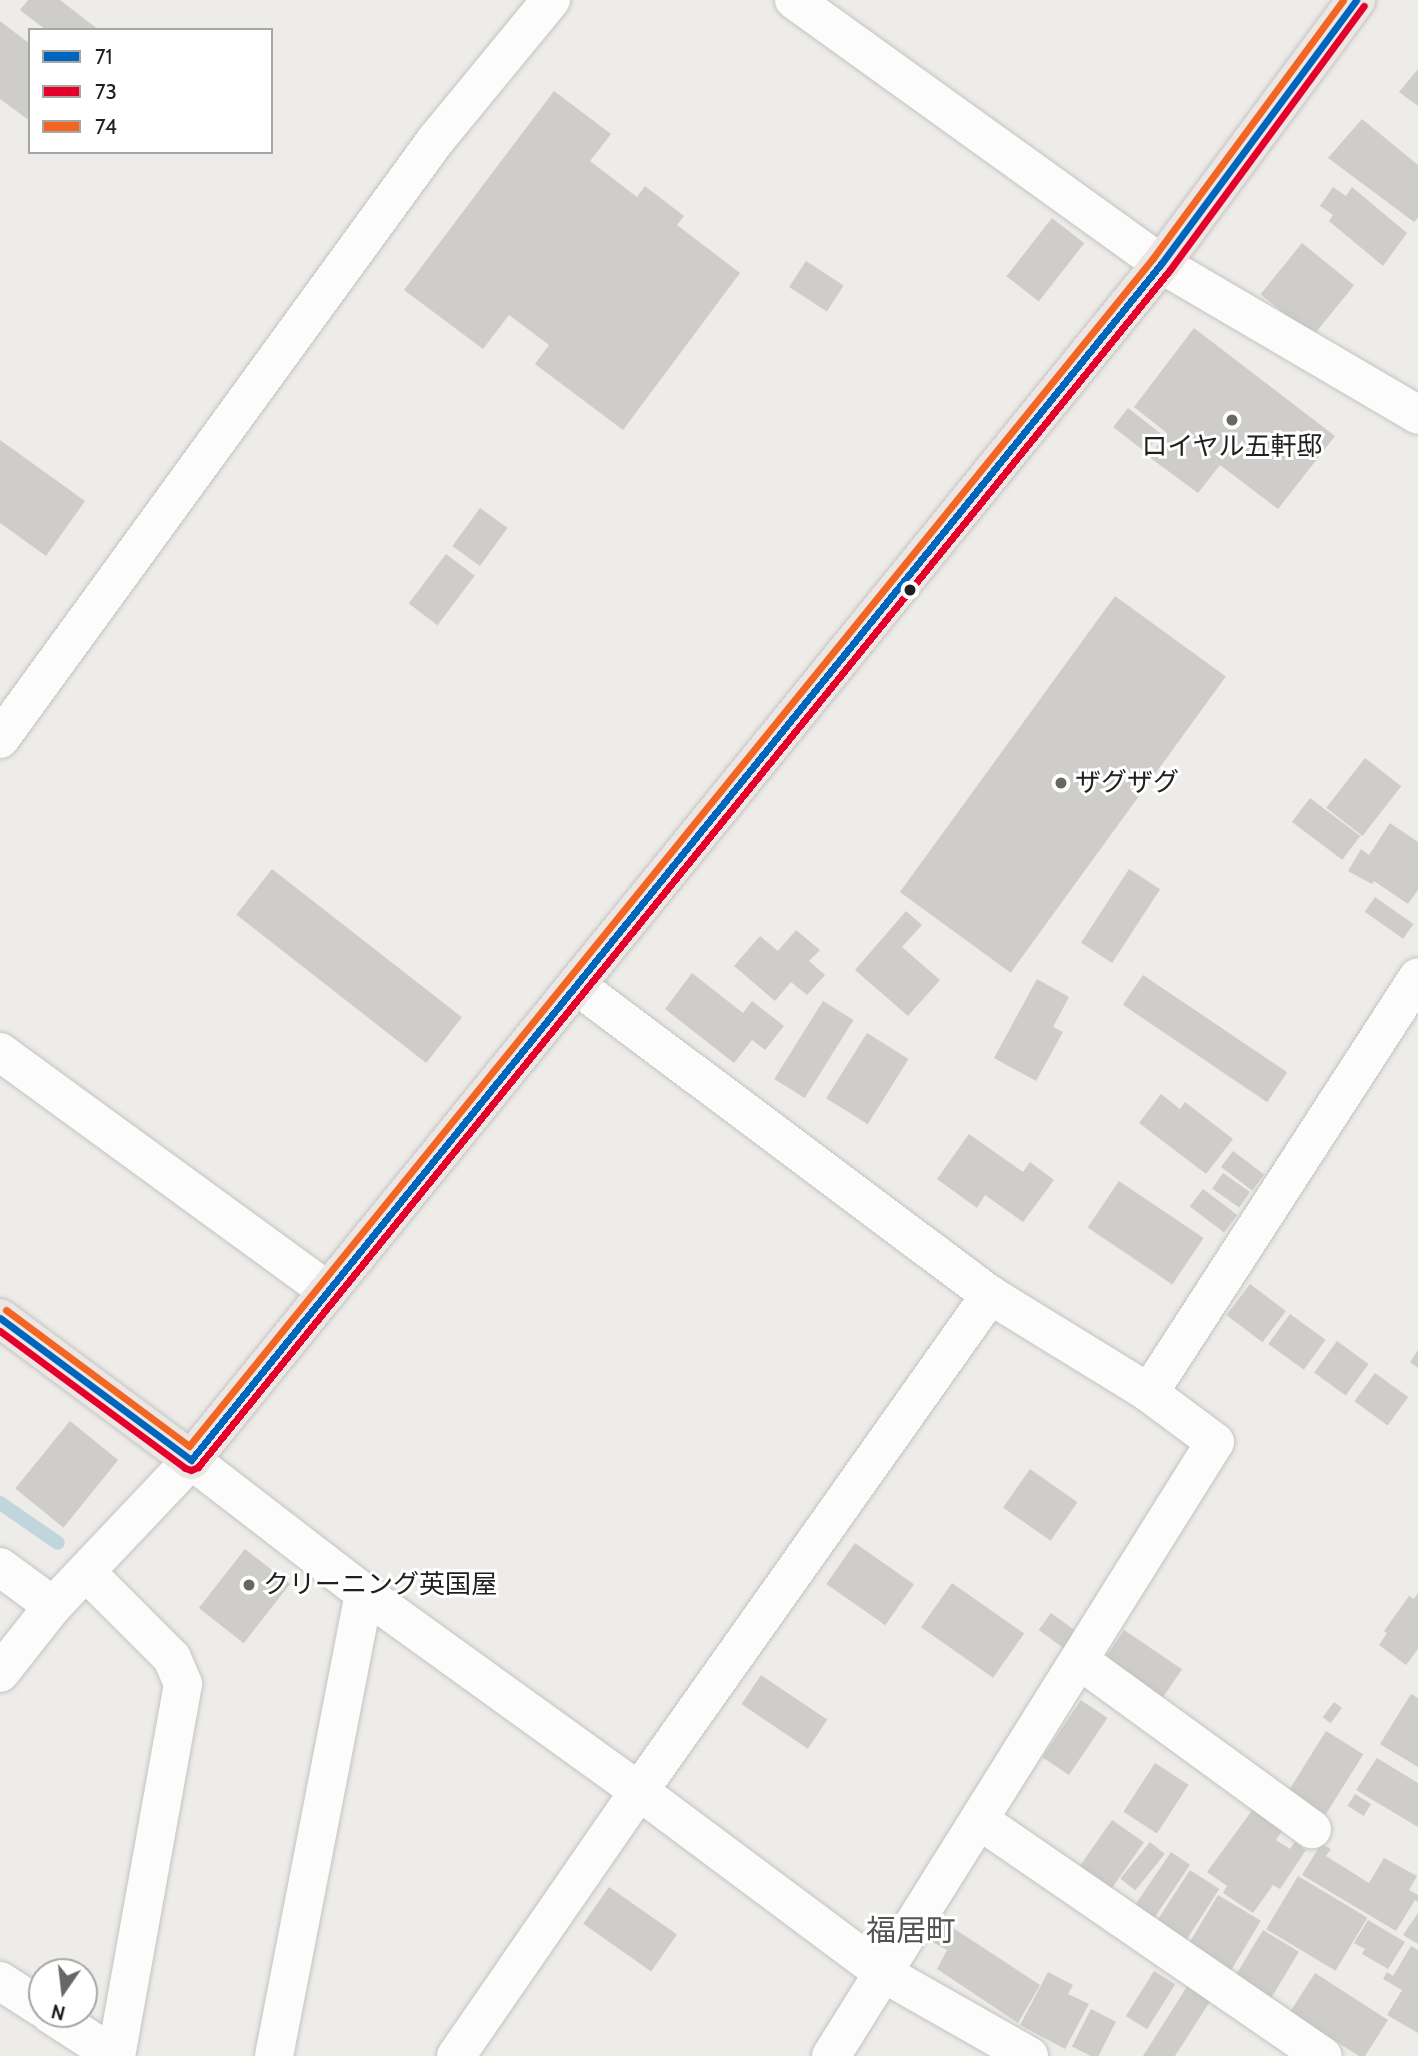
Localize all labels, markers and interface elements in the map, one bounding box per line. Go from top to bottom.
legend [28,28,273,154]
text: 71 [95,44,112,69]
text: 73 [95,79,117,104]
text: 74 [95,114,117,139]
marker: ロイヤル五軒邸 [1224,412,1240,428]
place label: ロイヤル五軒邸 [1141,431,1323,463]
unlabelled marker [903,583,917,597]
place label: ザグザグ [1075,767,1179,799]
marker: ザグザグ [1053,775,1069,791]
place label: クリーニング英国屋 [263,1569,497,1601]
marker: クリーニング英国屋 [241,1577,257,1593]
district label: 福居町 [866,1913,956,1949]
north arrow [28,1958,98,2028]
text: N [49,1999,68,2025]

